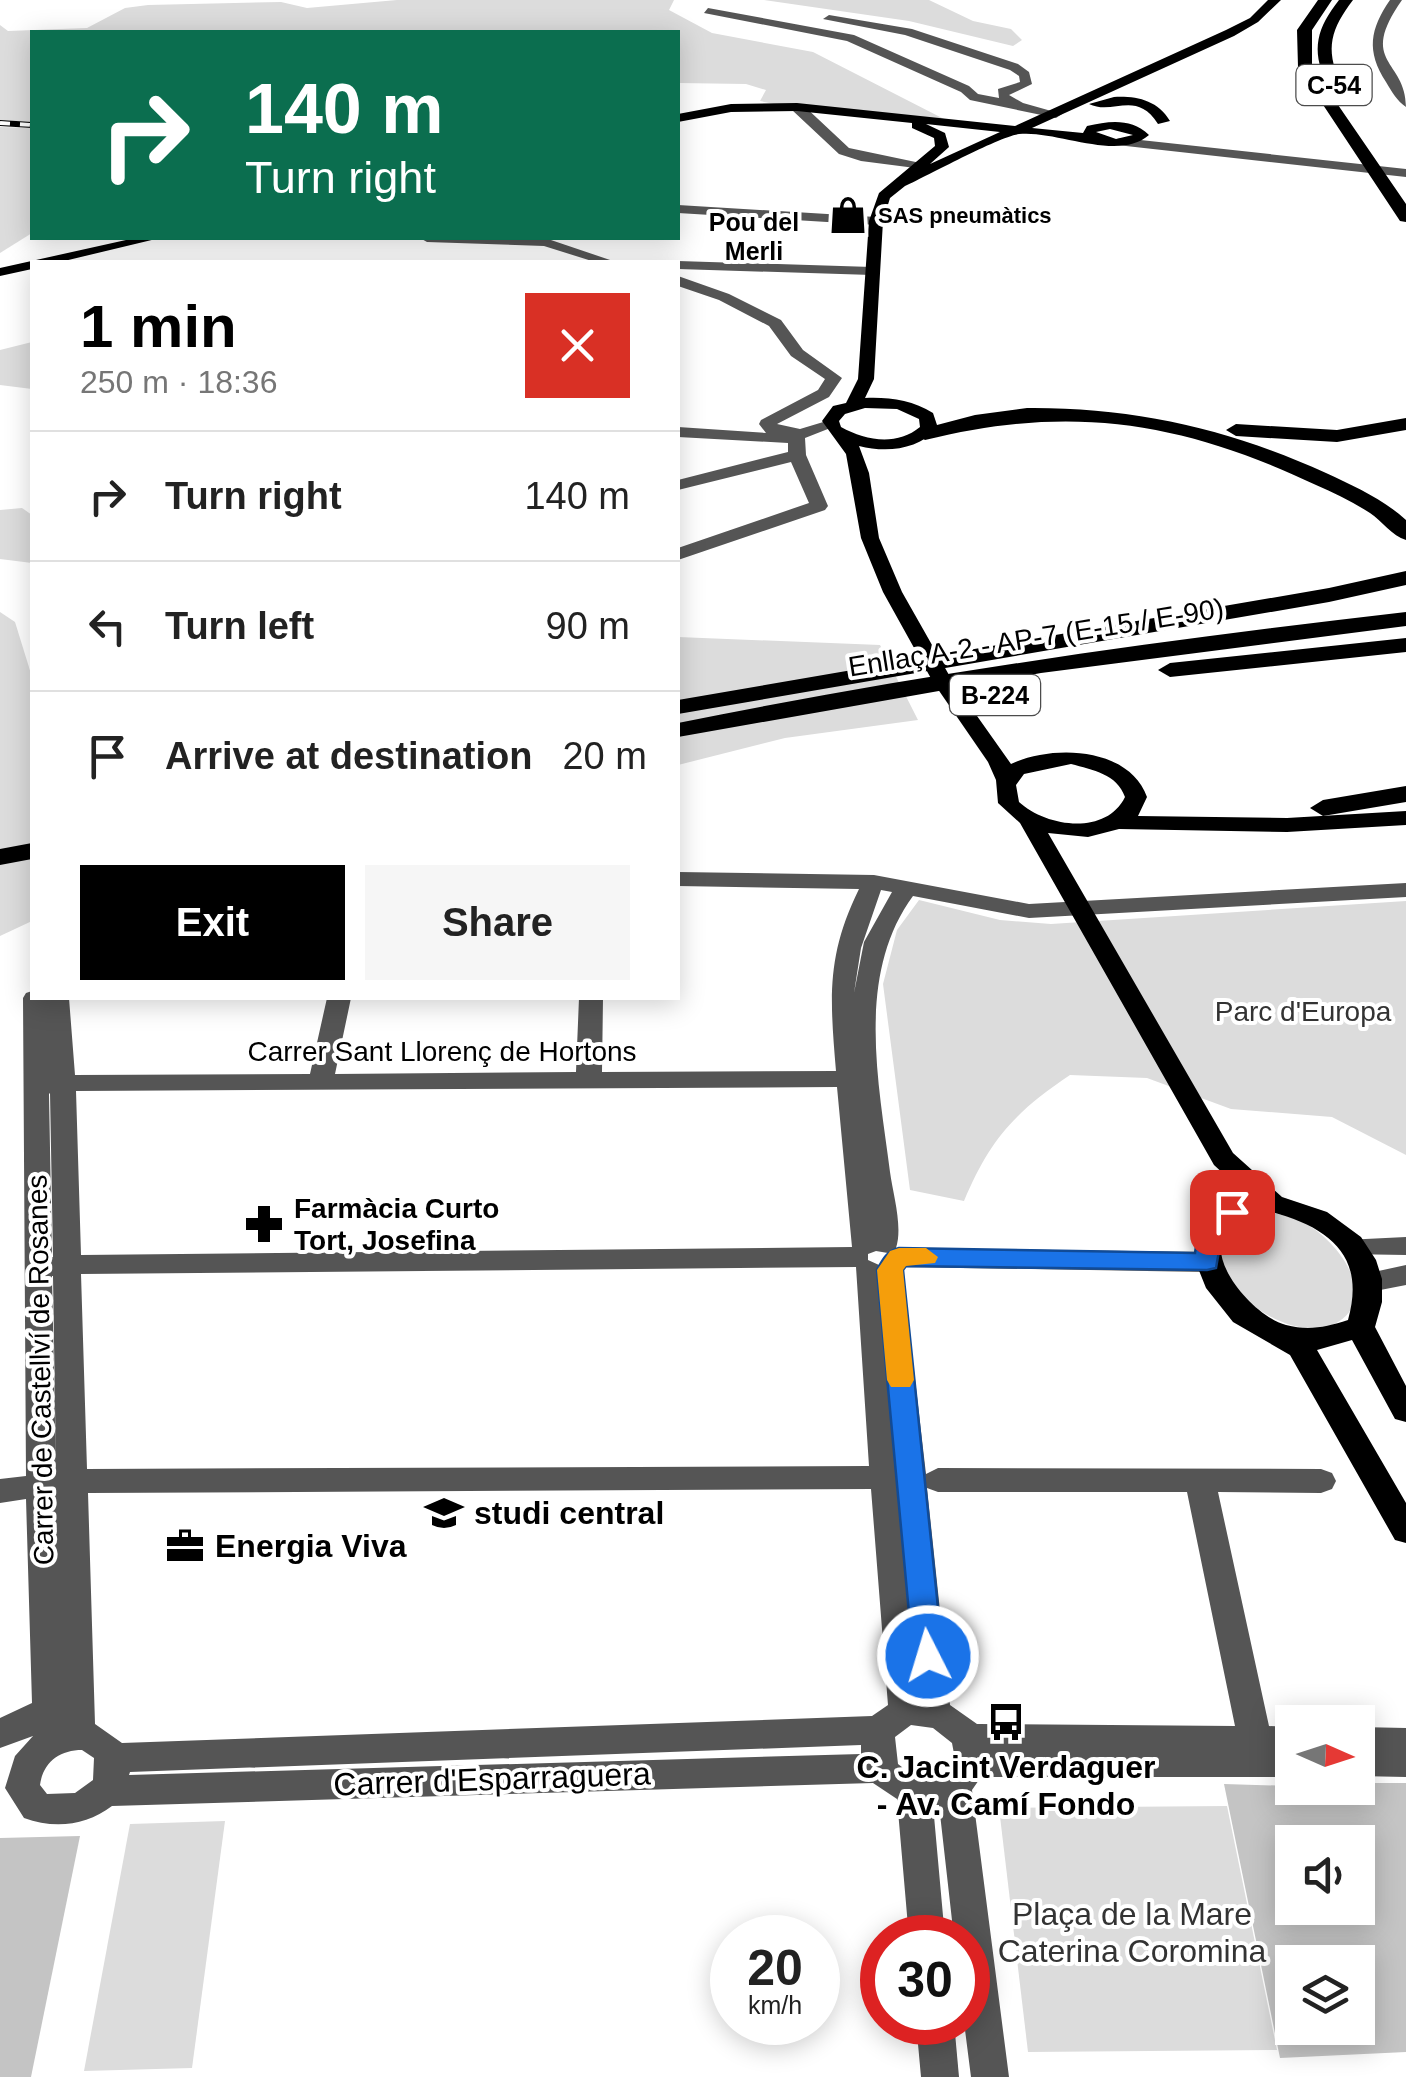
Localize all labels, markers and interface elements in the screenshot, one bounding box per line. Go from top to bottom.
road number: C-54 [1296,65,1372,105]
icon: right [80,70,210,200]
text: 140 m [245,70,443,148]
text: Turn right [245,152,436,203]
shop icon: SAS pneumàtics [827,194,869,236]
place label: SAS pneumàtics [878,203,1052,228]
district label: Pou del Merli [709,208,799,265]
text: 1 min [80,293,237,360]
button: close [525,293,630,398]
text: 250 m · 18:36 [80,364,277,400]
icon: right [80,469,135,524]
text: Turn right [165,475,342,517]
text: 140 m [524,475,630,517]
street label: Enllaç A-2 - AP-7 (E-15 / E-90) [846,592,1226,683]
icon: left [80,599,135,654]
text: Turn left [165,605,314,647]
text: 90 m [546,605,630,647]
road number: B-224 [950,675,1040,715]
icon: arrive [80,729,135,784]
text: Arrive at destination [165,735,532,777]
text: 20 m [562,735,647,777]
button: Exit [80,865,345,980]
button: Share [365,865,630,980]
park label: Parc d'Europa [1215,996,1392,1027]
street label: Carrer Sant Llorenç de Hortons [247,1036,637,1067]
pin [1190,1170,1275,1255]
street label: Carrer de Castellví de Rosanes [22,1174,59,1566]
icon: arrive [1205,1185,1260,1240]
place label: Farmàcia Curto Tort, Josefina [294,1193,499,1256]
pharmacy icon: Farmàcia Curto Tort, Josefina [243,1203,285,1245]
school or university icon: studi central [423,1492,465,1534]
place label: studi central [474,1495,664,1531]
office icon: Energia Viva [164,1525,206,1567]
place label: Energia Viva [215,1528,407,1564]
position arrow [876,1604,980,1708]
bus stop icon: C. Jacint Verdaguer - Av. Camí Fondo [985,1701,1027,1743]
north arrow [1275,1705,1375,1805]
map controls [1275,1705,1375,2045]
place label: C. Jacint Verdaguer - Av. Camí Fondo [857,1749,1155,1822]
street label: Carrer d'Esparraguera [333,1755,651,1803]
button: sound [1275,1825,1375,1925]
park label: Plaça de la Mare Caterina Coromina [998,1896,1266,1969]
speed limit sign: 30 [860,1915,990,2045]
text: 20 [747,1940,803,1996]
button: layers [1275,1945,1375,2045]
text: km/h [748,1991,802,2019]

